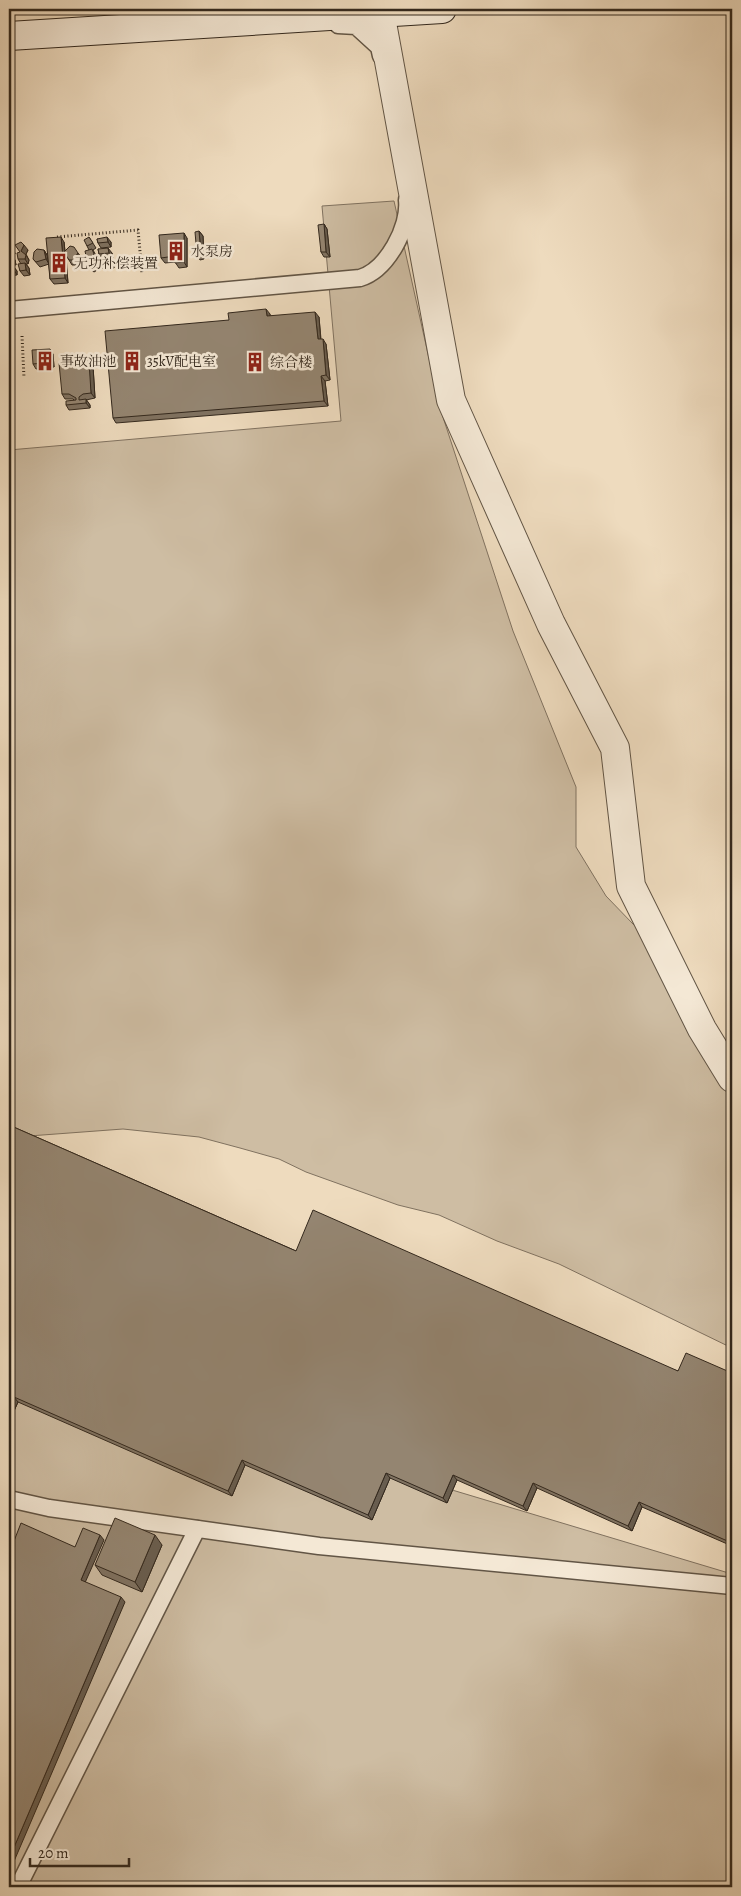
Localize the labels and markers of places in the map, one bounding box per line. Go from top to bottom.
building icon: 水泵房 [165,240,187,262]
place label: 水泵房 [191,242,233,261]
building icon: 无功补偿装置 [48,252,70,274]
place label: 无功补偿装置 [74,254,158,273]
building icon: 事故油池 [34,350,56,372]
building icon: 35kV配电室 [121,350,143,372]
building icon: 综合楼 [244,351,266,373]
place label: 事故油池 [60,352,116,371]
place label: 35kV配电室 [147,352,216,371]
place label: 综合楼 [270,353,312,372]

